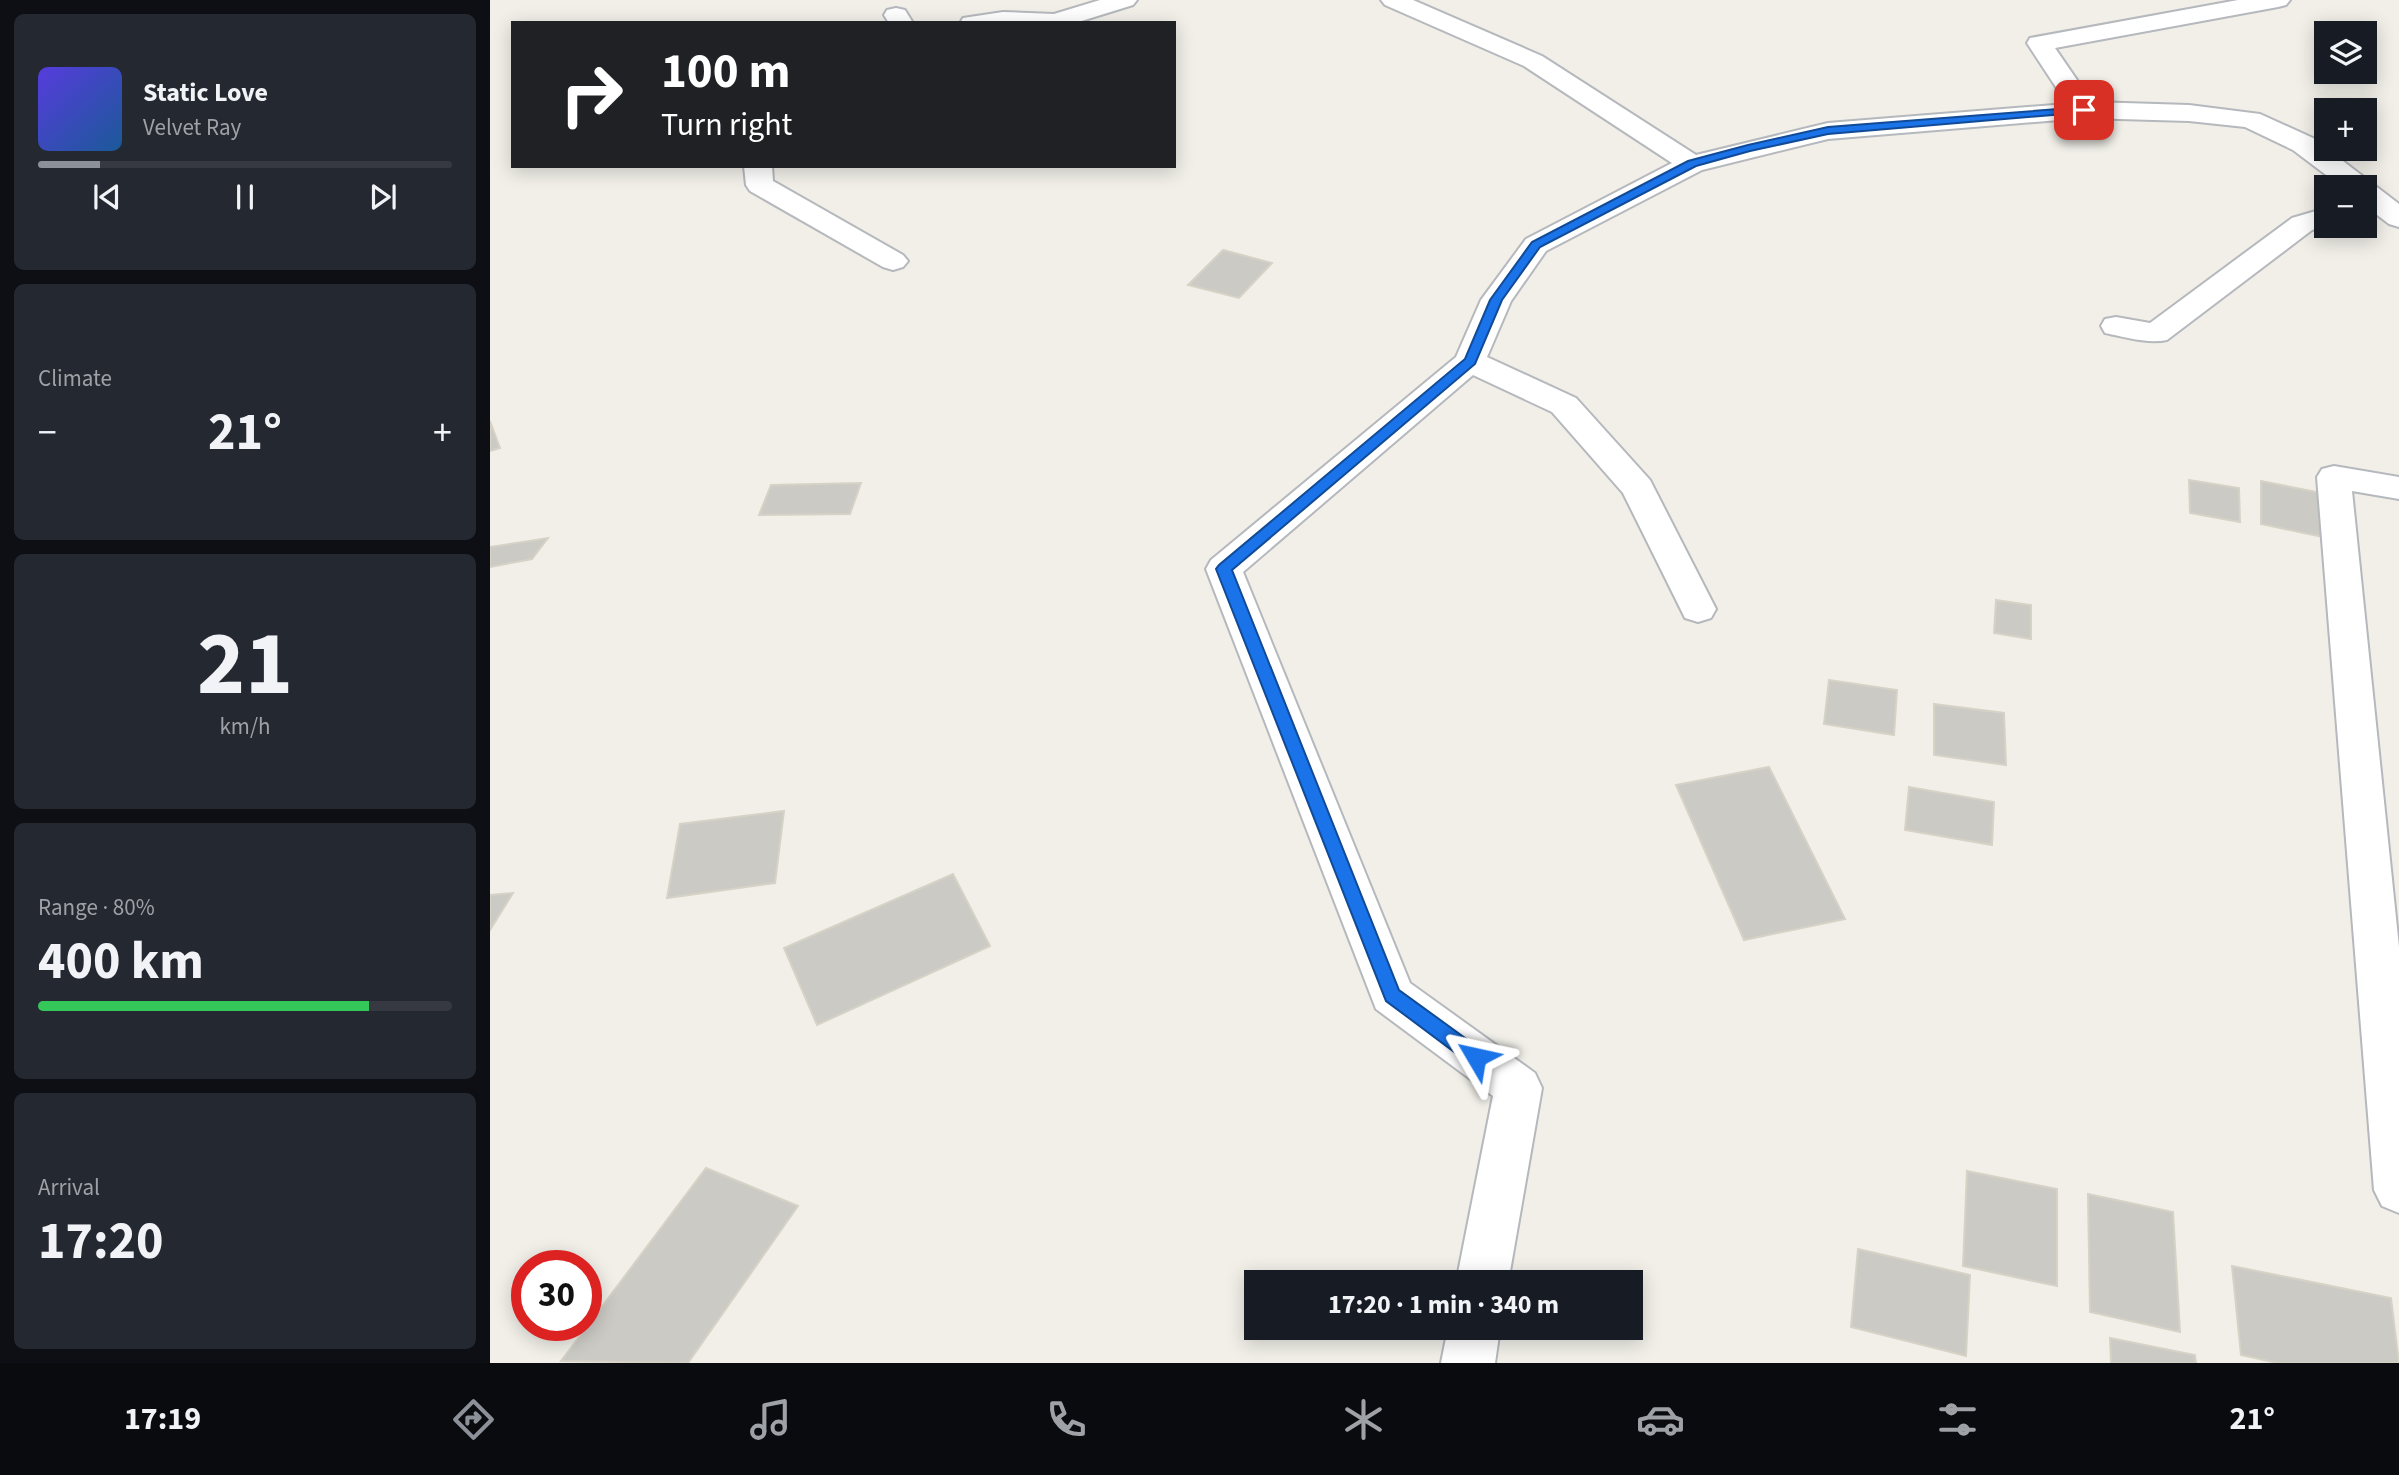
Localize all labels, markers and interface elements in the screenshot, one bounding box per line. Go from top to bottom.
map controls [2314,21,2377,238]
button: layers [2314,21,2377,84]
text: 100 m [661,37,790,107]
icon: right [546,49,637,140]
text: Static Love [143,74,268,111]
pin [2054,80,2114,140]
icon: arrive [2065,91,2103,129]
button: + [2314,98,2377,161]
text: Turn right [661,102,792,148]
text: Velvet Ray [143,111,241,144]
button: − [2314,175,2377,238]
icon: previous [88,178,126,216]
icon: pause [226,178,264,216]
icon: next [364,178,402,216]
text: Climate [38,362,112,395]
text: 21° [208,396,282,470]
text: − [38,406,57,460]
text: + [433,406,452,460]
text: 21 [197,600,293,729]
text: km/h [219,710,271,743]
text: Range · 80% [38,891,155,924]
text: 400 km [38,925,204,999]
position arrow [1439,1020,1513,1094]
text: Arrival [38,1171,100,1204]
text: 17:20 [38,1205,163,1279]
speed limit sign: 30 [511,1250,602,1341]
text: 17:20 · 1 min · 340 m [1328,1286,1559,1323]
icon: directions [449,1395,498,1444]
icon: music [746,1395,795,1444]
icon: phone [1042,1395,1091,1444]
icon: climate [1339,1395,1388,1444]
icon: car [1636,1395,1685,1444]
icon: filters [1933,1395,1982,1444]
text: 17:19 [124,1396,201,1442]
text: 21° [2230,1396,2275,1442]

